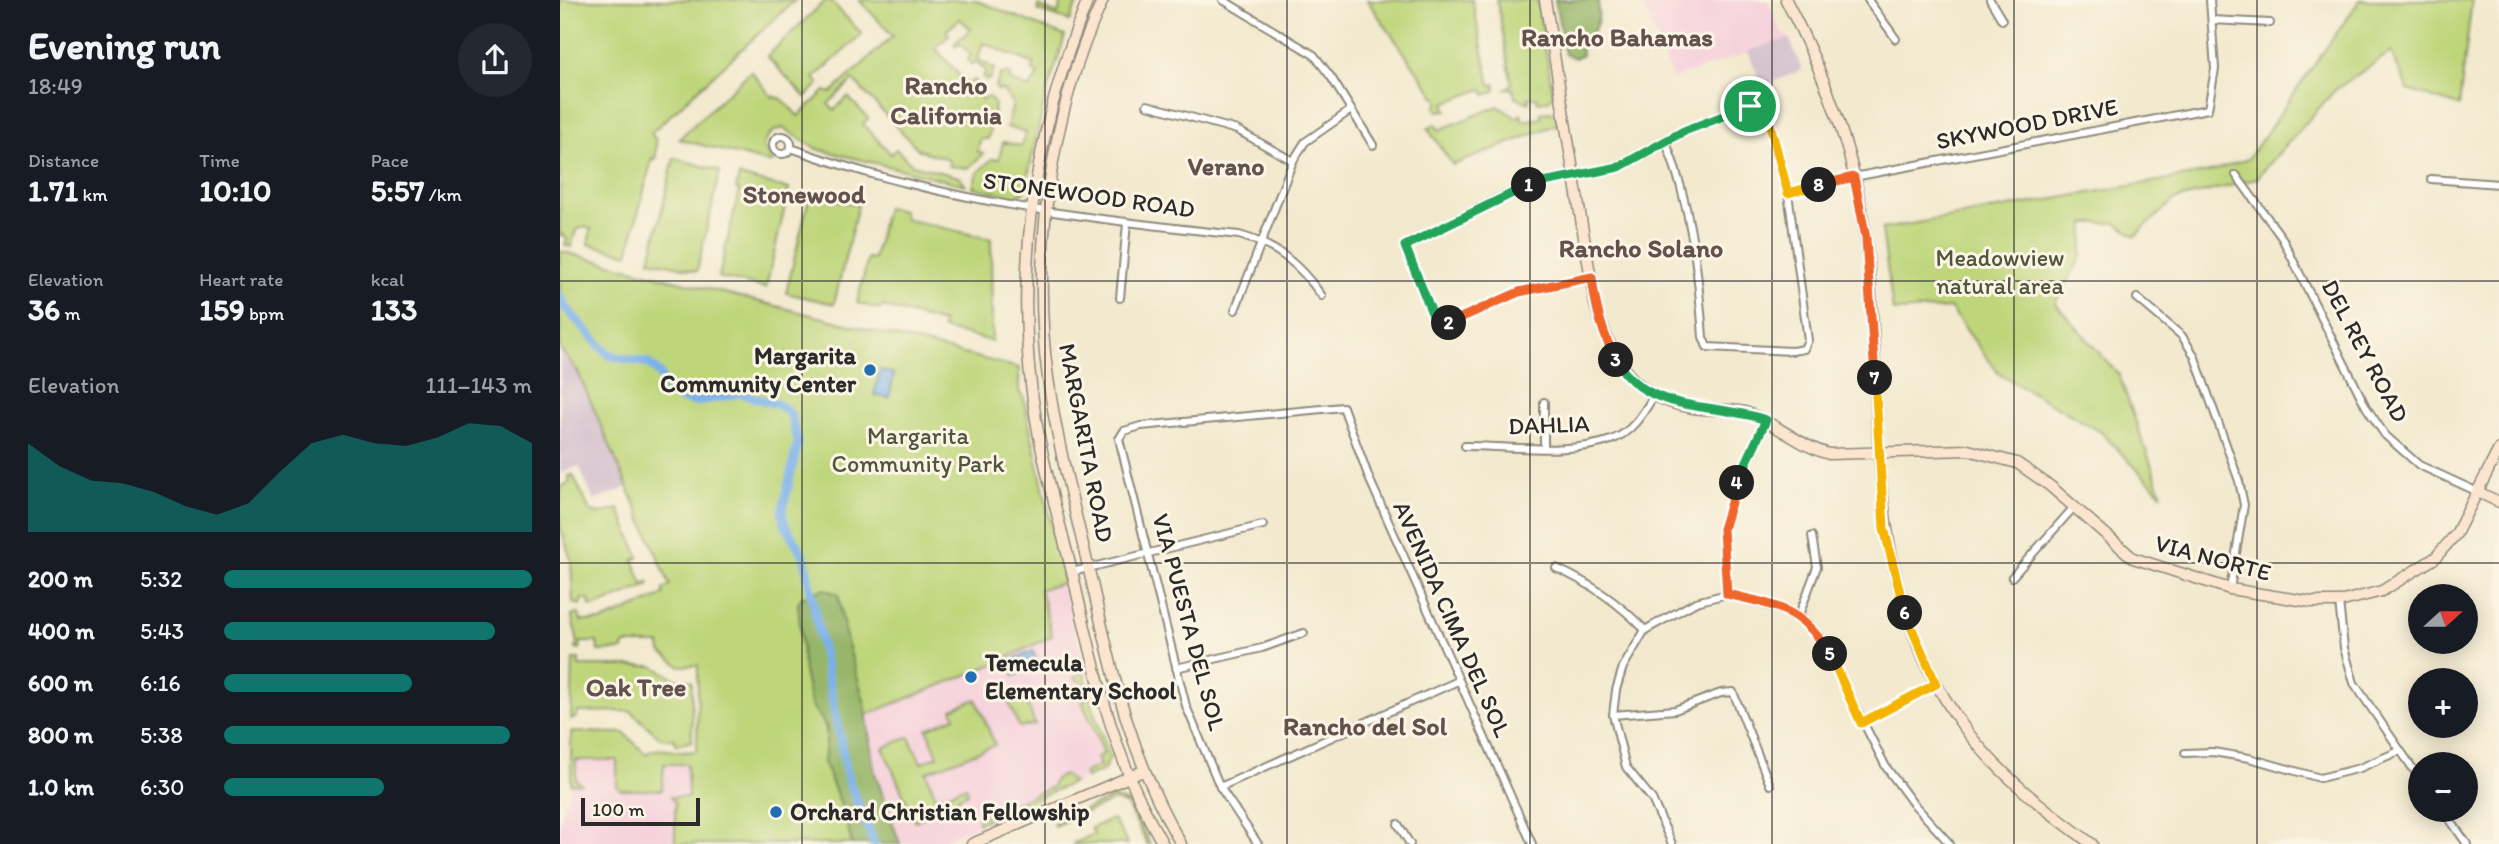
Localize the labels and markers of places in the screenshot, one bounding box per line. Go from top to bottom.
pin [1720,76,1780,136]
pin: 1 [1511,168,1546,202]
pin: 8 [1802,168,1836,202]
pin: 2 [1432,306,1466,340]
place label: Margarita Community Center [660,341,857,399]
pin: 3 [1598,342,1634,378]
pin: 7 [1858,360,1892,396]
marker: Margarita Community Center [862,362,878,378]
pin: 4 [1720,466,1754,500]
pin: 6 [1888,596,1922,630]
pin: 5 [1812,636,1848,672]
place label: Temecula Elementary School [984,648,1177,706]
marker: Temecula Elementary School [963,669,979,685]
place label: Orchard Christian Fellowship [790,797,1090,827]
marker: Orchard Christian Fellowship [768,804,784,820]

